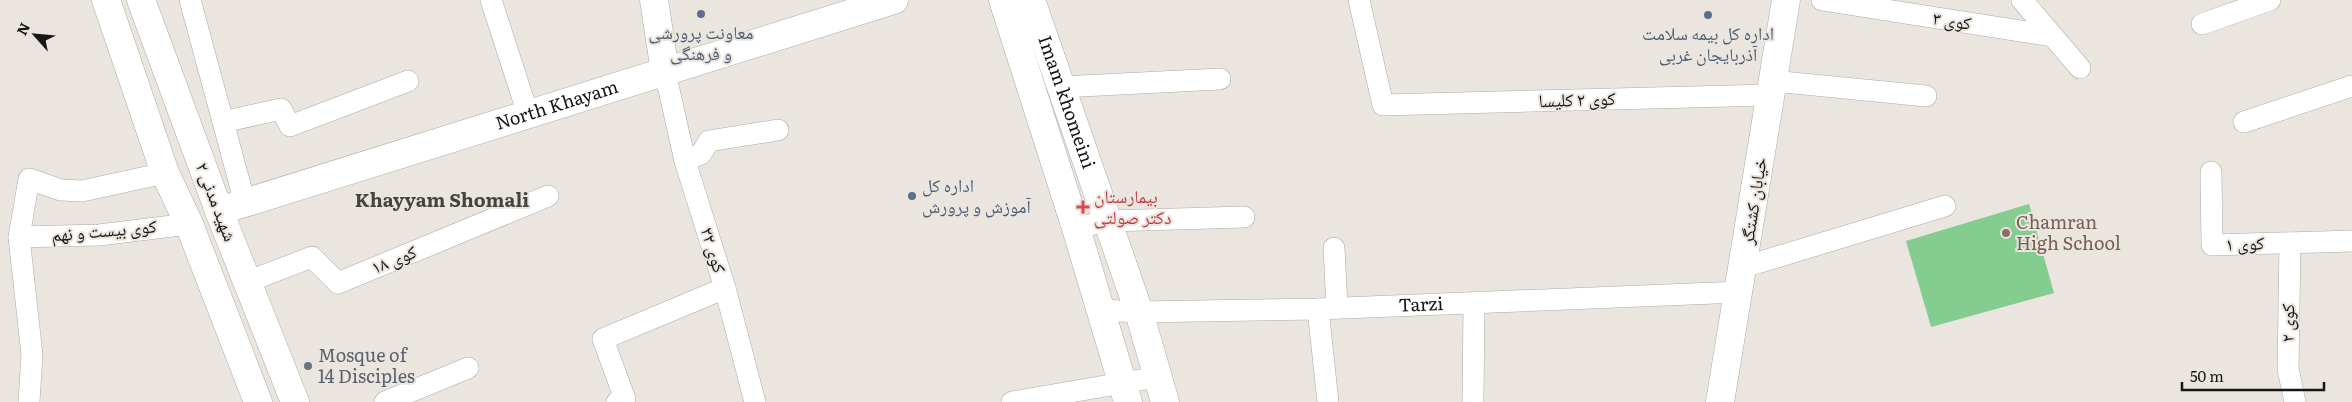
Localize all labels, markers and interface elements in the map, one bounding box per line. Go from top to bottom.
street label: کوی ۳ [1931,3,1974,36]
marker: معاونت پرورشی و فرهنگی [695,8,707,20]
marker: اداره کل بیمه سلامت آذربایجان غربی [1702,9,1714,21]
north arrow [10,10,60,60]
place label: معاونت پرورشی و فرهنگی [649,18,753,66]
text: N [11,19,34,38]
place label: اداره کل بیمه سلامت آذربایجان غربی [1642,19,1774,67]
street label: Imam khomeini [1032,31,1103,172]
street label: North Khayam [492,72,621,136]
street label: کوی ۲ کلیسا [1538,84,1617,113]
street label: خیابان کشتگر [1732,155,1773,247]
street label: شهید مدنی ۲ [190,158,245,245]
place label: اداره کل آموزش و پرورش [922,171,1031,219]
place label: بیمارستان دکتر صولتی [1094,182,1172,230]
district label: Khayyam Shomali [355,185,529,213]
marker: اداره کل آموزش و پرورش [906,190,918,202]
marker: بیمارستان دکتر صولتی [1076,200,1090,214]
place label: Chamran High School [2016,208,2121,256]
street label: کوی بیست و نهم [50,211,158,248]
street label: کوی ۲۲ [695,223,734,276]
marker: Chamran High School [2000,227,2012,239]
street label: کوی ۱ [2225,228,2265,257]
street label: کوی ۱۸ [367,237,421,280]
street label: Tarzi [1398,289,1444,318]
street label: کوی ۲ [2273,303,2300,343]
place label: Mosque of 14 Disciples [318,341,415,389]
marker: Mosque of 14 Disciples [302,360,314,372]
scale bar [2182,360,2324,392]
text: 50 m [2190,364,2224,387]

